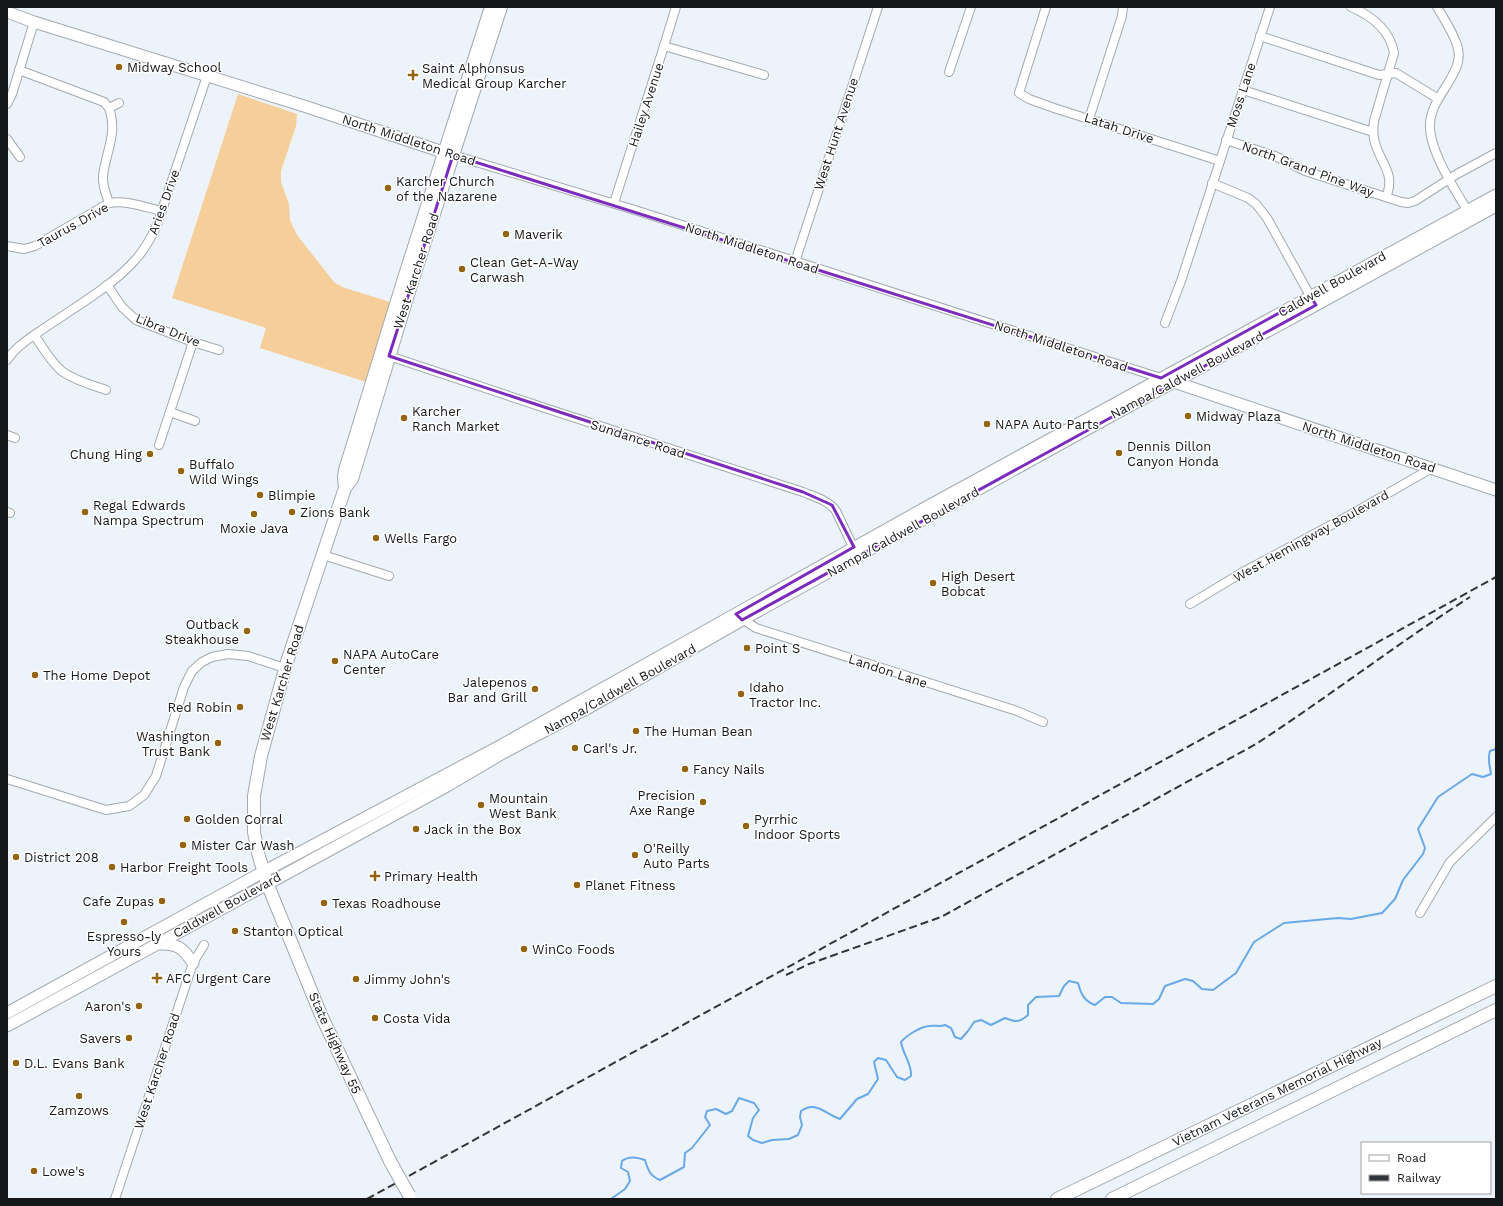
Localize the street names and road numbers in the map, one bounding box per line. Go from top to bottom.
street label: Hailey Avenue [625,61,667,149]
street label: Moss Lane [1223,61,1259,129]
street label: West Hunt Avenue [811,76,861,192]
street label: Latah Drive [1082,110,1156,146]
street label: North Middleton Road [340,111,478,169]
street label: North Grand Pine Way [1240,138,1376,200]
street label: Aries Drive [145,167,183,237]
street label: Taurus Drive [35,199,111,251]
street label: West Karcher Road [390,211,442,331]
street label: North Middleton Road [683,219,821,277]
street label: Caldwell Boulevard [1275,248,1389,320]
street label: Libra Drive [134,310,202,350]
street label: North Middleton Road [992,317,1130,375]
street label: Nampa/Caldwell Boulevard [1108,328,1266,422]
street label: Sundance Road [589,417,687,461]
street label: North Middleton Road [1300,418,1438,476]
street label: Nampa/Caldwell Boulevard [824,484,982,580]
street label: West Hemingway Boulevard [1231,487,1391,585]
street label: West Karcher Road [257,623,307,743]
street label: Nampa/Caldwell Boulevard [541,641,699,737]
street label: Landon Lane [847,651,929,691]
street label: Caldwell Boulevard [170,869,284,941]
street label: State Highway 55 [306,990,364,1096]
street label: West Karcher Road [131,1011,183,1131]
street label: Vietnam Veterans Memorial Highway [1170,1034,1385,1149]

